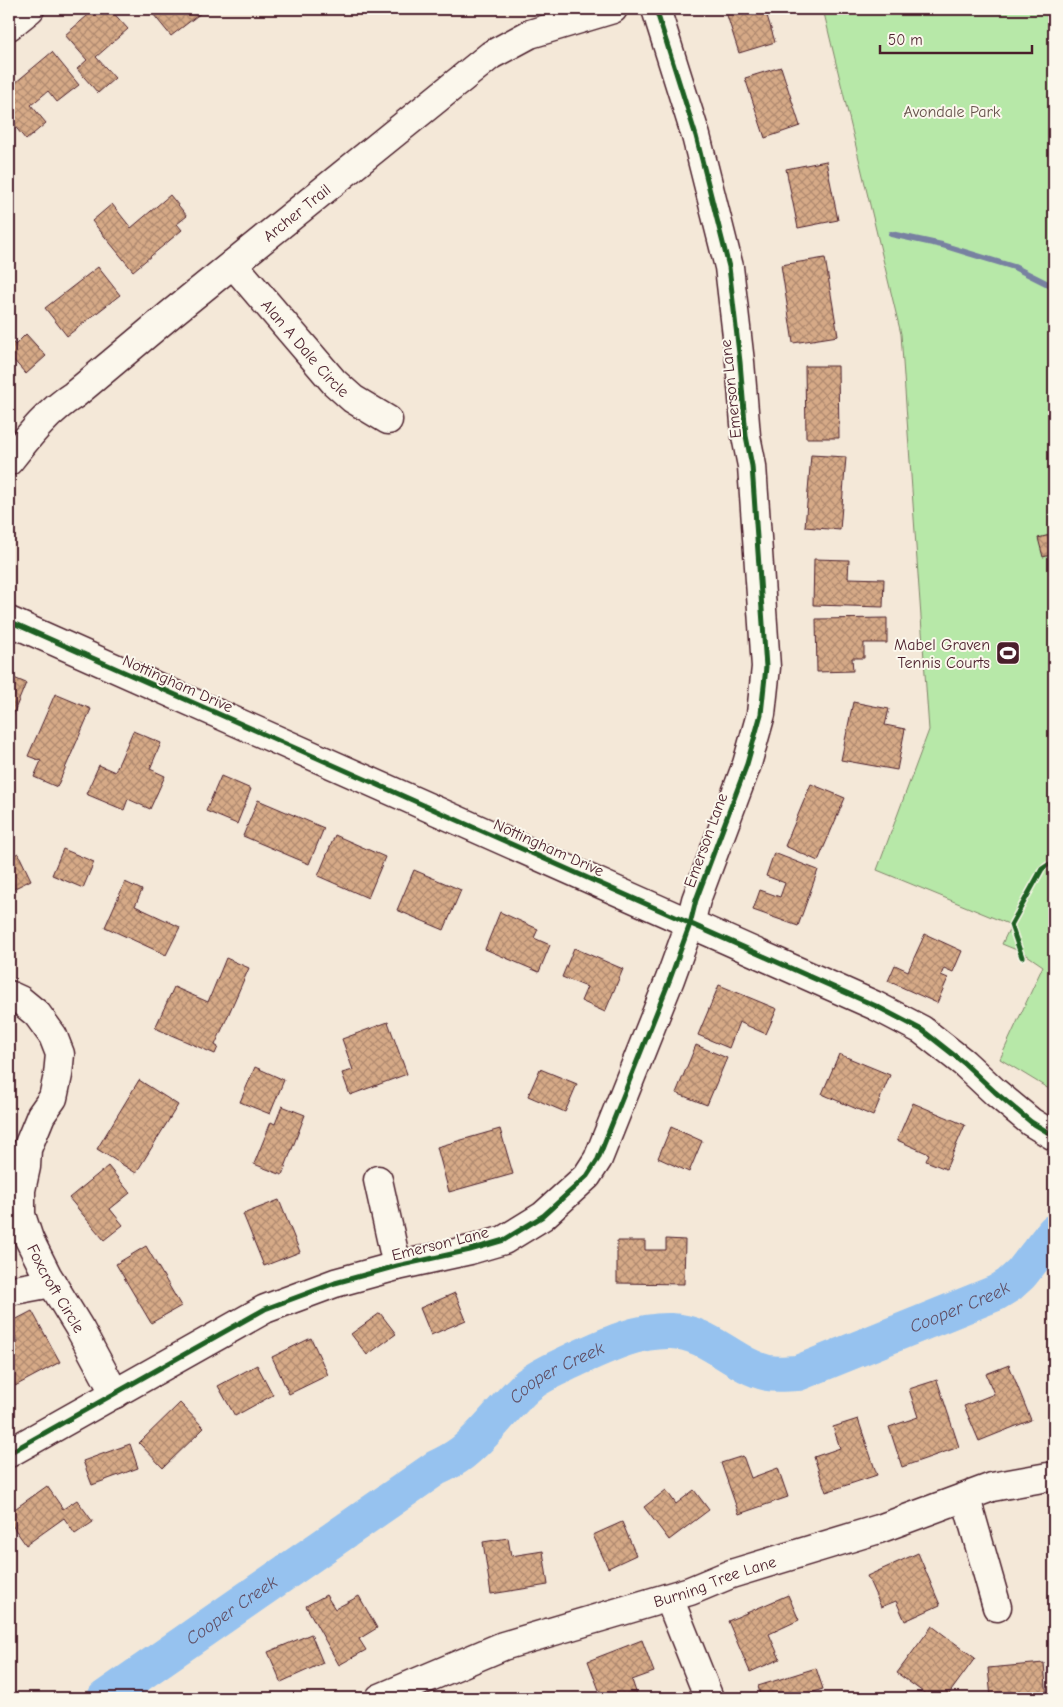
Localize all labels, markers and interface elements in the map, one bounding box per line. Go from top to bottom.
scale bar [880,22,1033,54]
text: 50 m [888,31,923,49]
park label: Avondale Park [903,103,1001,121]
street label: Archer Trail [260,181,334,246]
street label: Alan A Dale Circle [257,296,352,401]
street label: Emerson Lane [717,339,745,439]
place label: Mabel Graven Tennis Courts [894,636,990,672]
sports icon: Mabel Graven Tennis Courts [995,640,1021,666]
street label: Nottingham Drive [120,652,236,716]
street label: Emerson Lane [680,791,731,890]
street label: Nottingham Drive [491,816,607,880]
street label: Emerson Lane [390,1223,491,1265]
street label: Foxcroft Circle [23,1242,88,1336]
water label: Cooper Creek [907,1277,1014,1338]
water label: Cooper Creek [505,1338,608,1408]
street label: Burning Tree Lane [652,1553,778,1611]
water label: Cooper Creek [182,1571,282,1650]

